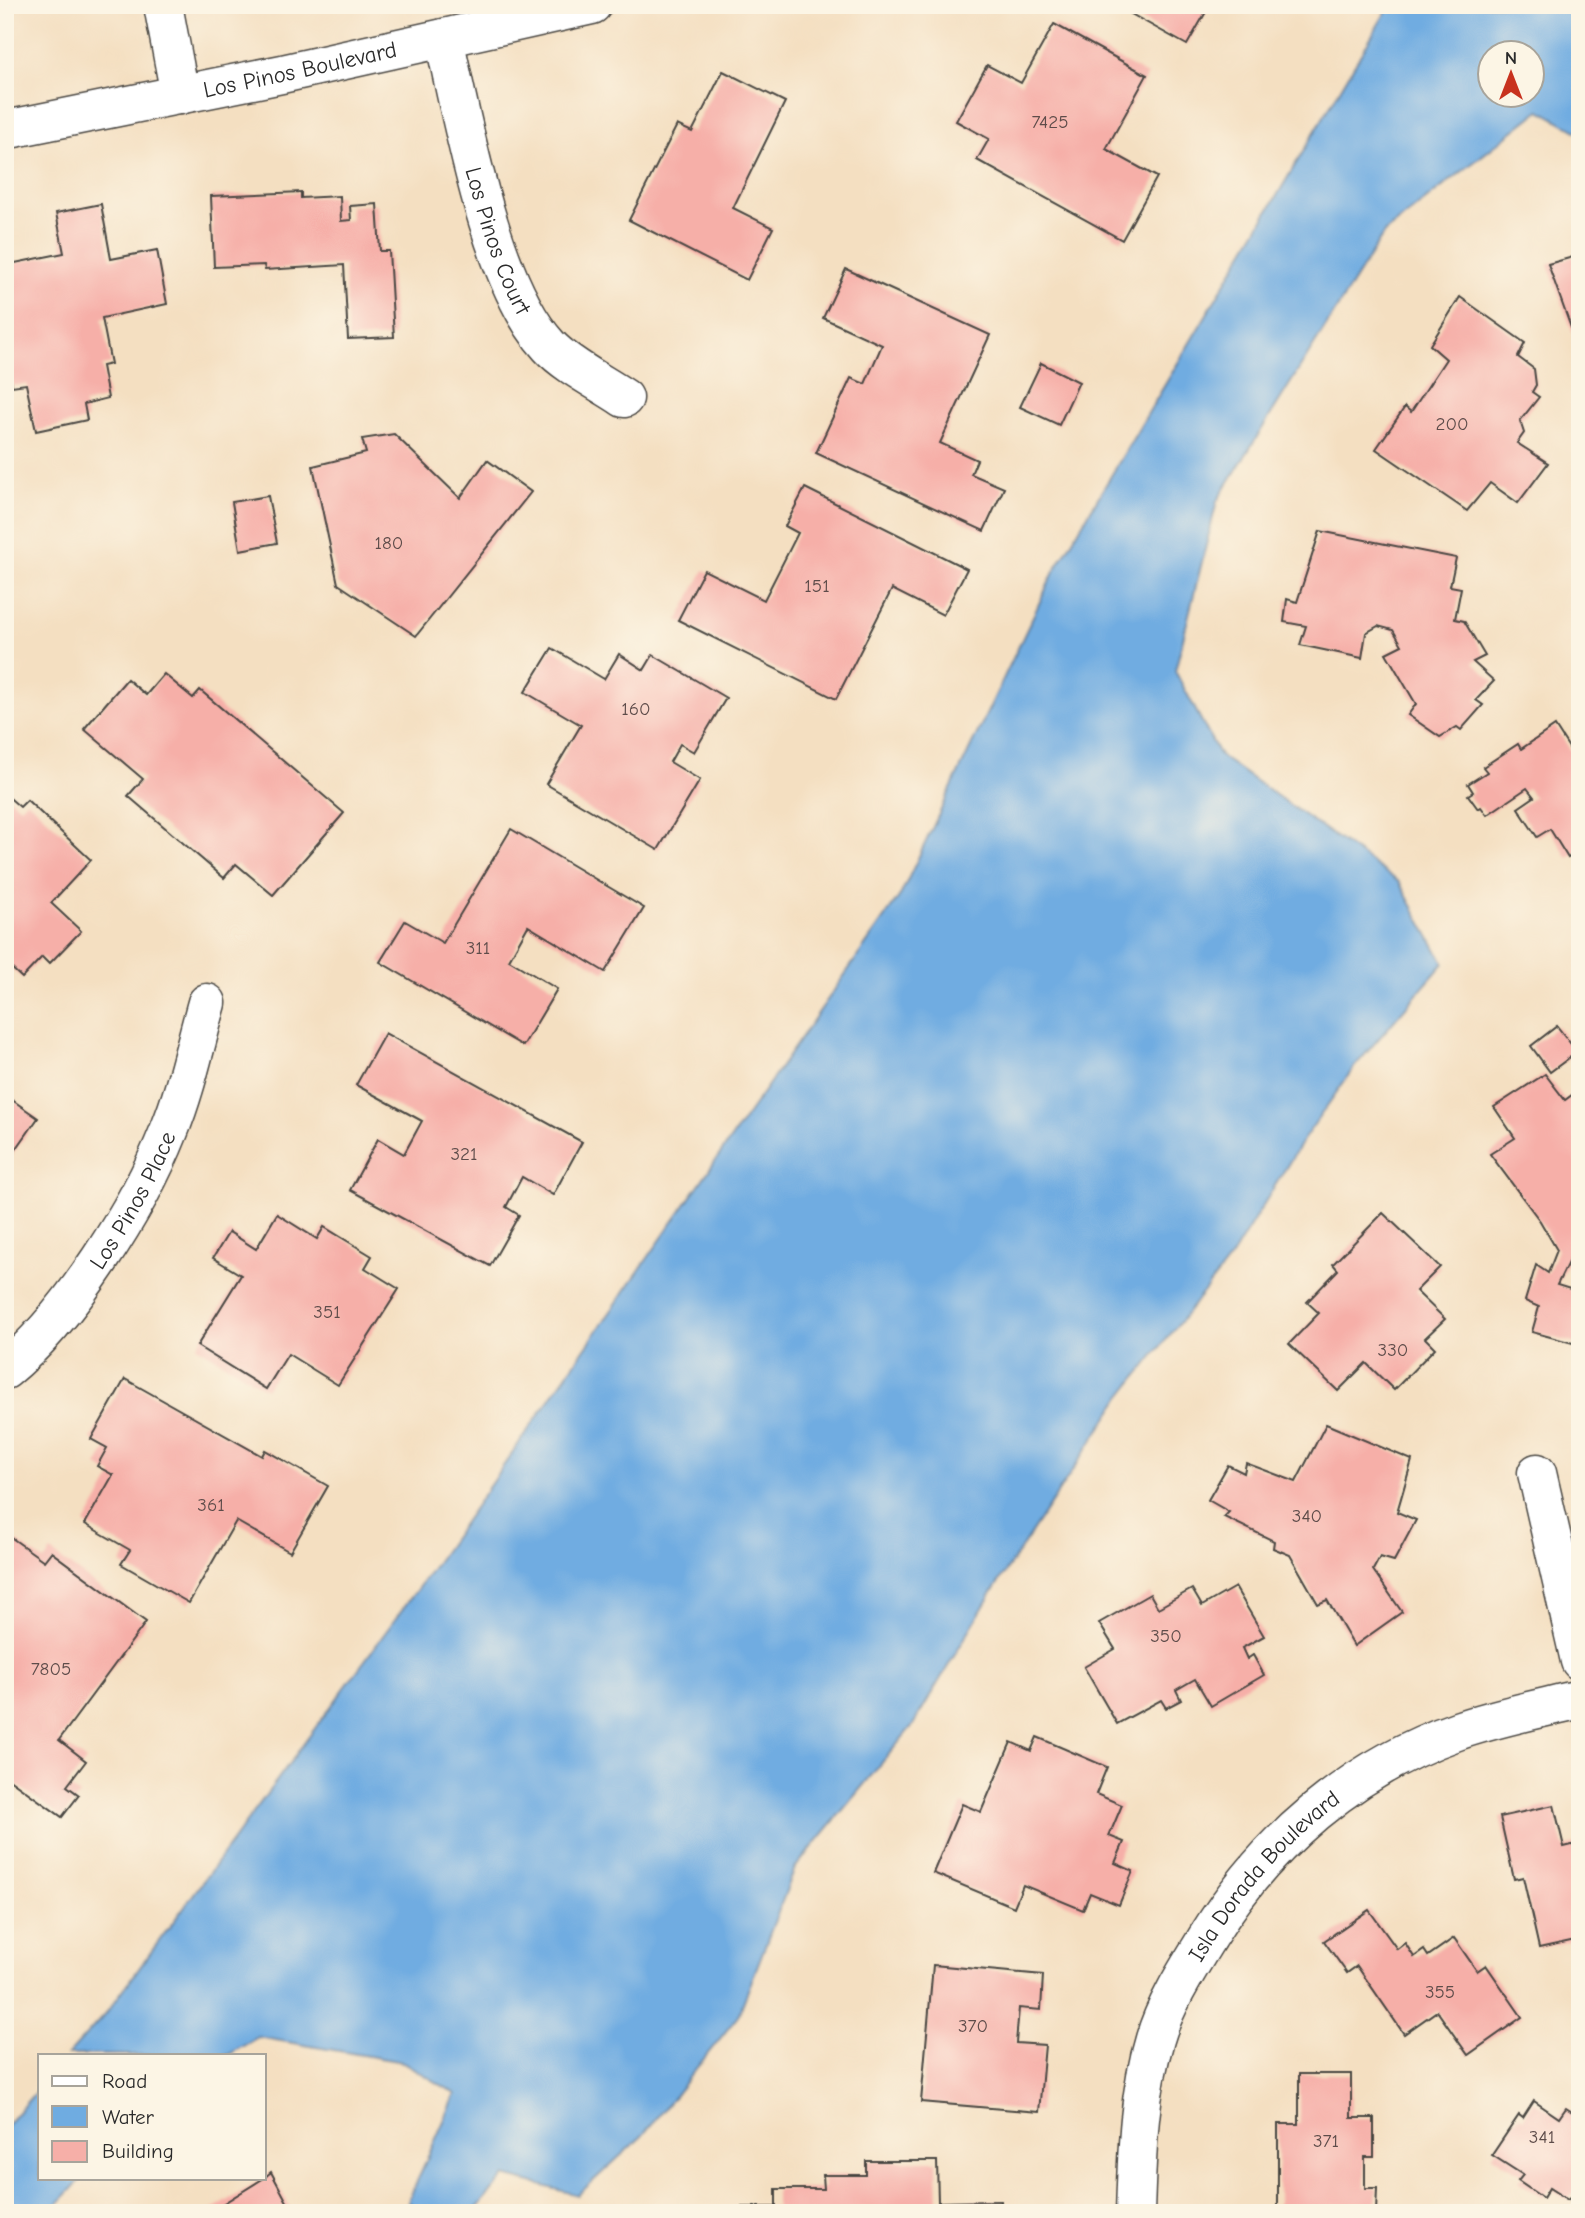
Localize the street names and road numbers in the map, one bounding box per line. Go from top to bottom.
street label: Los Pinos Boulevard [201,35,399,103]
street label: Los Pinos Court [460,164,538,320]
street label: Los Pinos Place [84,1127,181,1274]
street label: Isla Dorada Boulevard [1182,1785,1344,1966]

